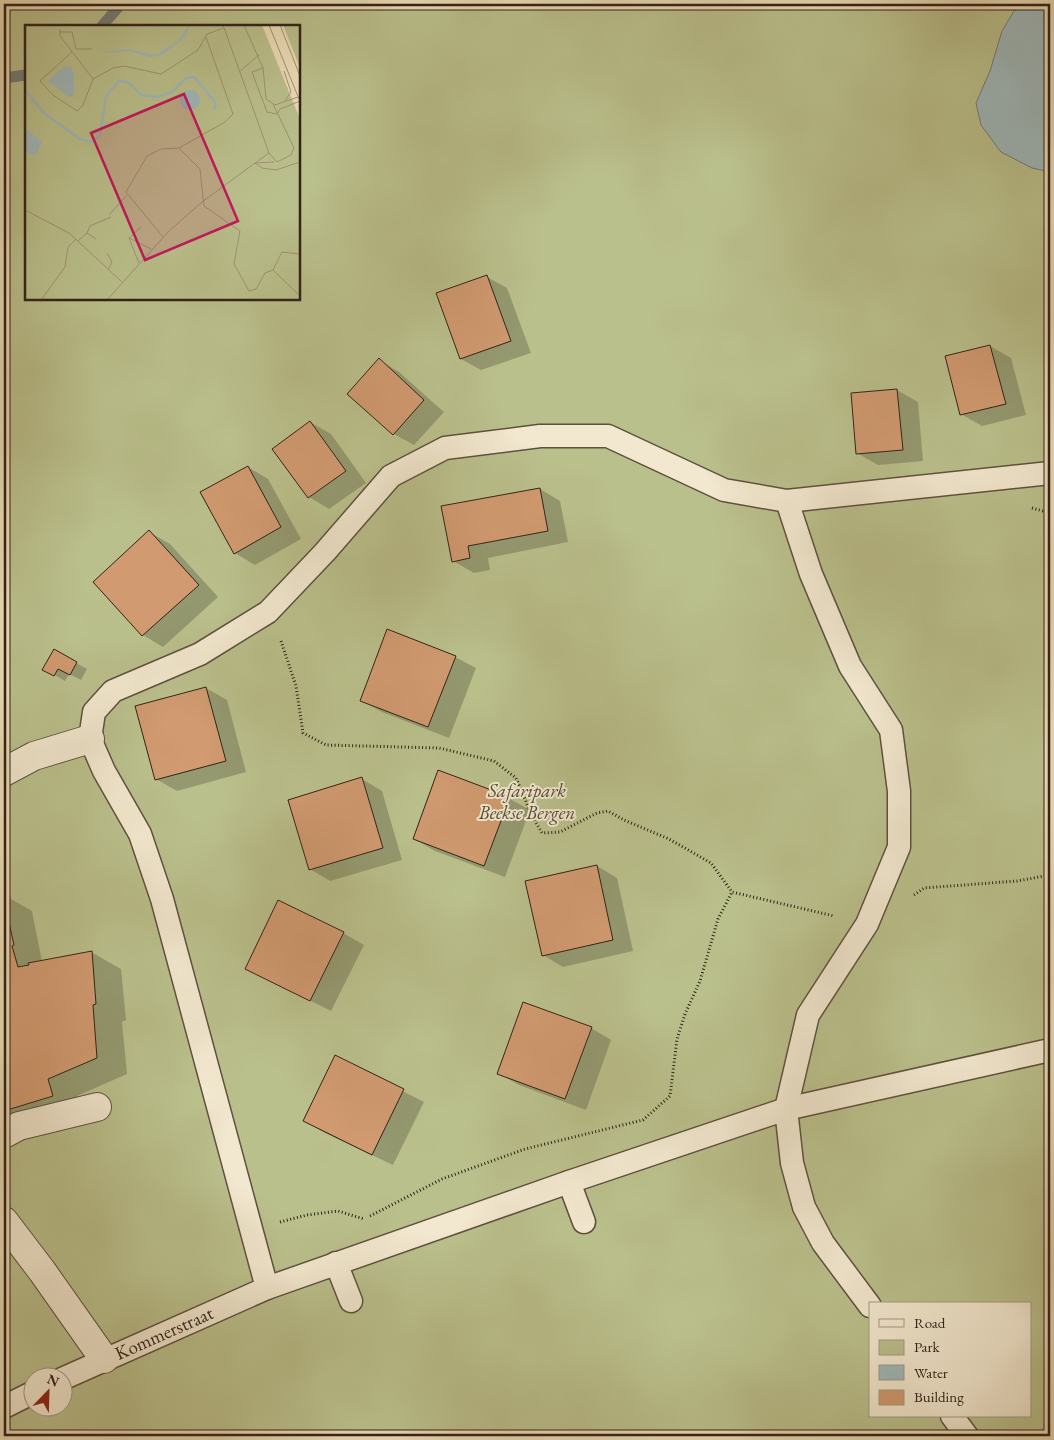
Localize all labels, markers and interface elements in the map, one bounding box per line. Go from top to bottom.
inset map [25,25,300,300]
park label: Safaripark Beekse Bergen [478,778,575,825]
street label: Kommerstraat [111,1300,217,1366]
legend [869,1302,1032,1418]
text: Road [914,1313,946,1332]
text: Park [914,1337,941,1356]
text: Water [914,1363,948,1382]
north arrow [22,1368,72,1418]
text: N [44,1370,62,1391]
text: Building [914,1387,964,1406]

